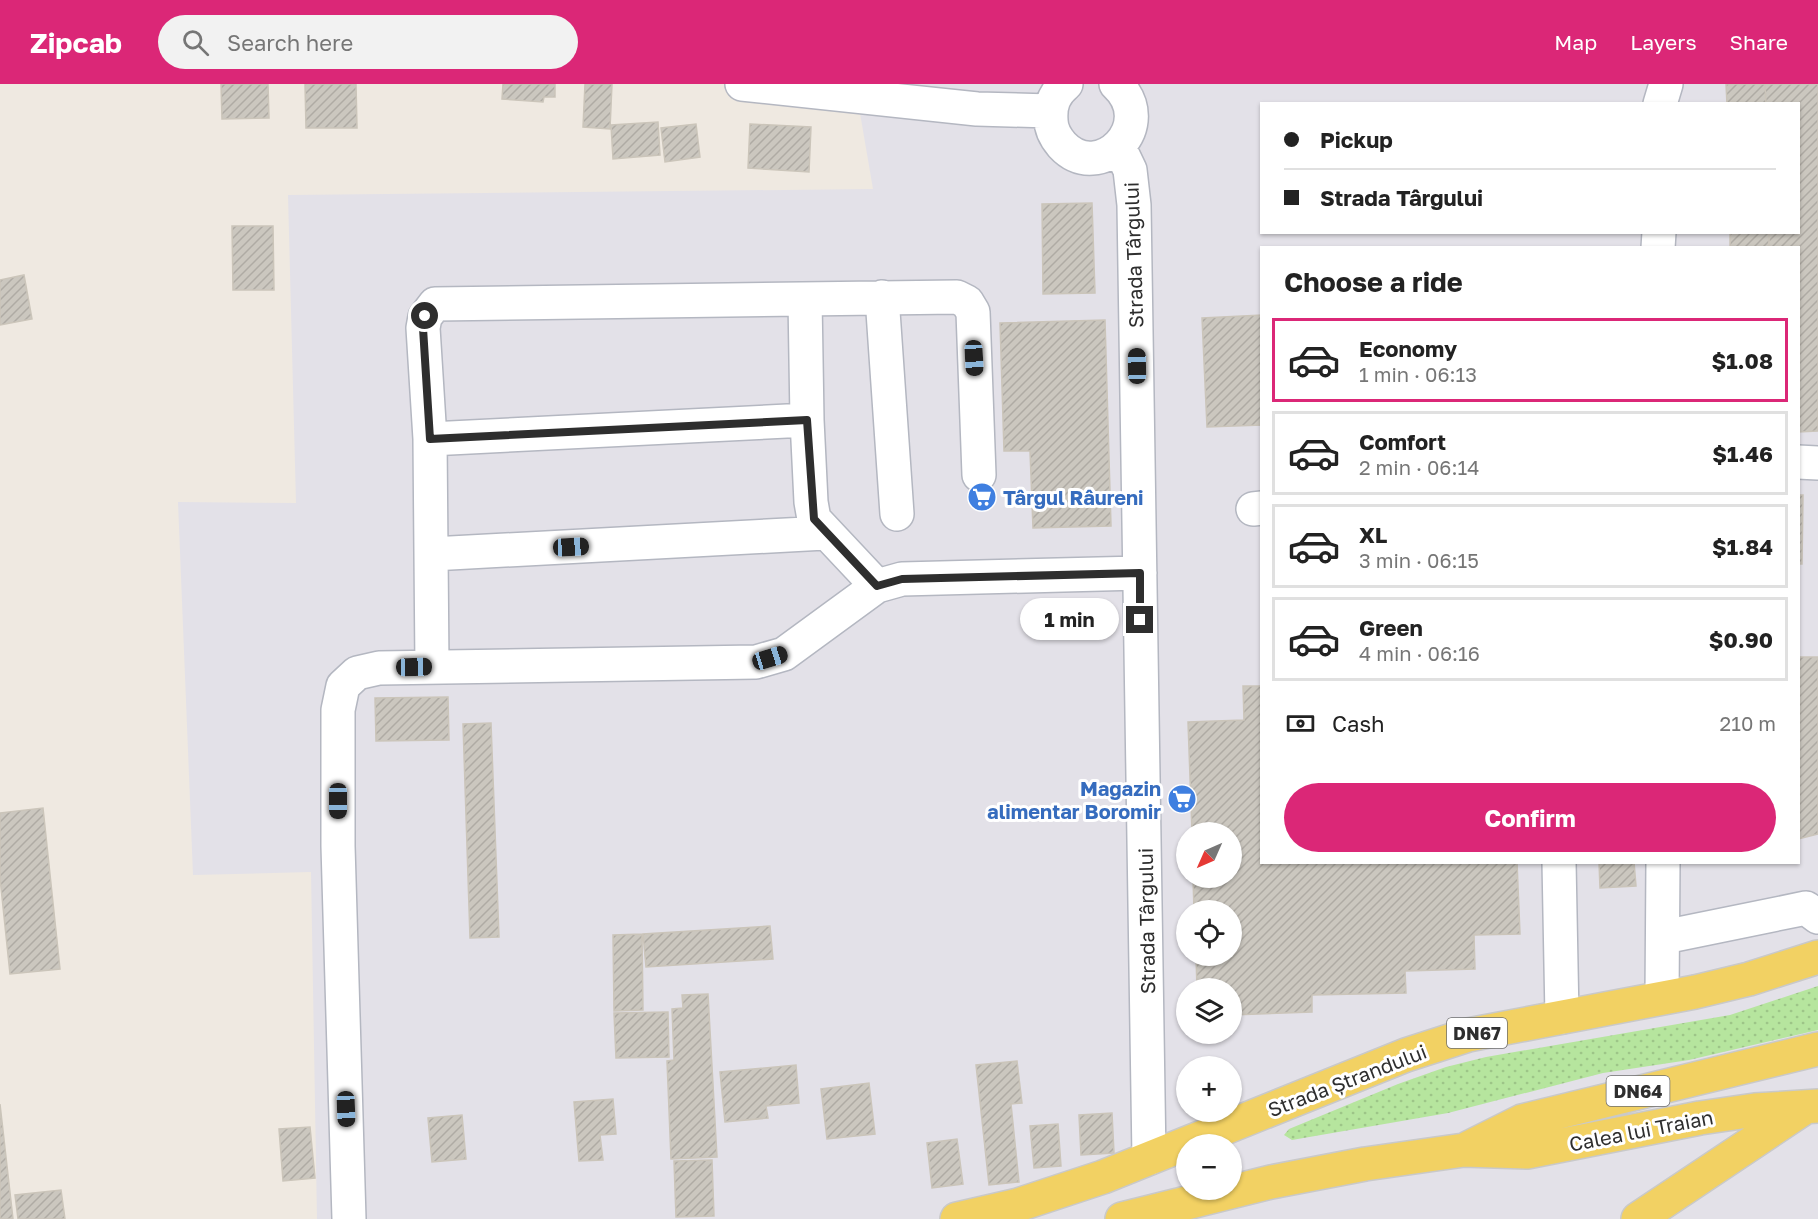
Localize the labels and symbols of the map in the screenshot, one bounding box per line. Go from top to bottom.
street label: Strada Târgului [1118,181,1148,329]
route start [411,302,438,329]
car [964,340,984,376]
car [1128,348,1146,384]
supermarket icon: Târgul Râureni [966,481,998,513]
place label: Târgul Râureni [1003,485,1144,509]
car [553,537,589,557]
callout: 1 min [1020,599,1119,641]
route end [1126,606,1153,633]
car [750,644,790,672]
car [396,658,432,676]
place label: Magazin alimentar Boromir [987,776,1161,823]
car [329,783,347,819]
supermarket icon: Magazin alimentar Boromir [1166,783,1198,815]
north arrow [1176,822,1242,888]
street label: Strada Târgului [1133,848,1159,994]
road number: DN67 [1447,1018,1507,1048]
street label: Strada Ștrandului [1264,1039,1430,1122]
road number: DN64 [1606,1076,1670,1106]
car [336,1091,356,1127]
street label: Calea lui Traian [1567,1104,1715,1156]

